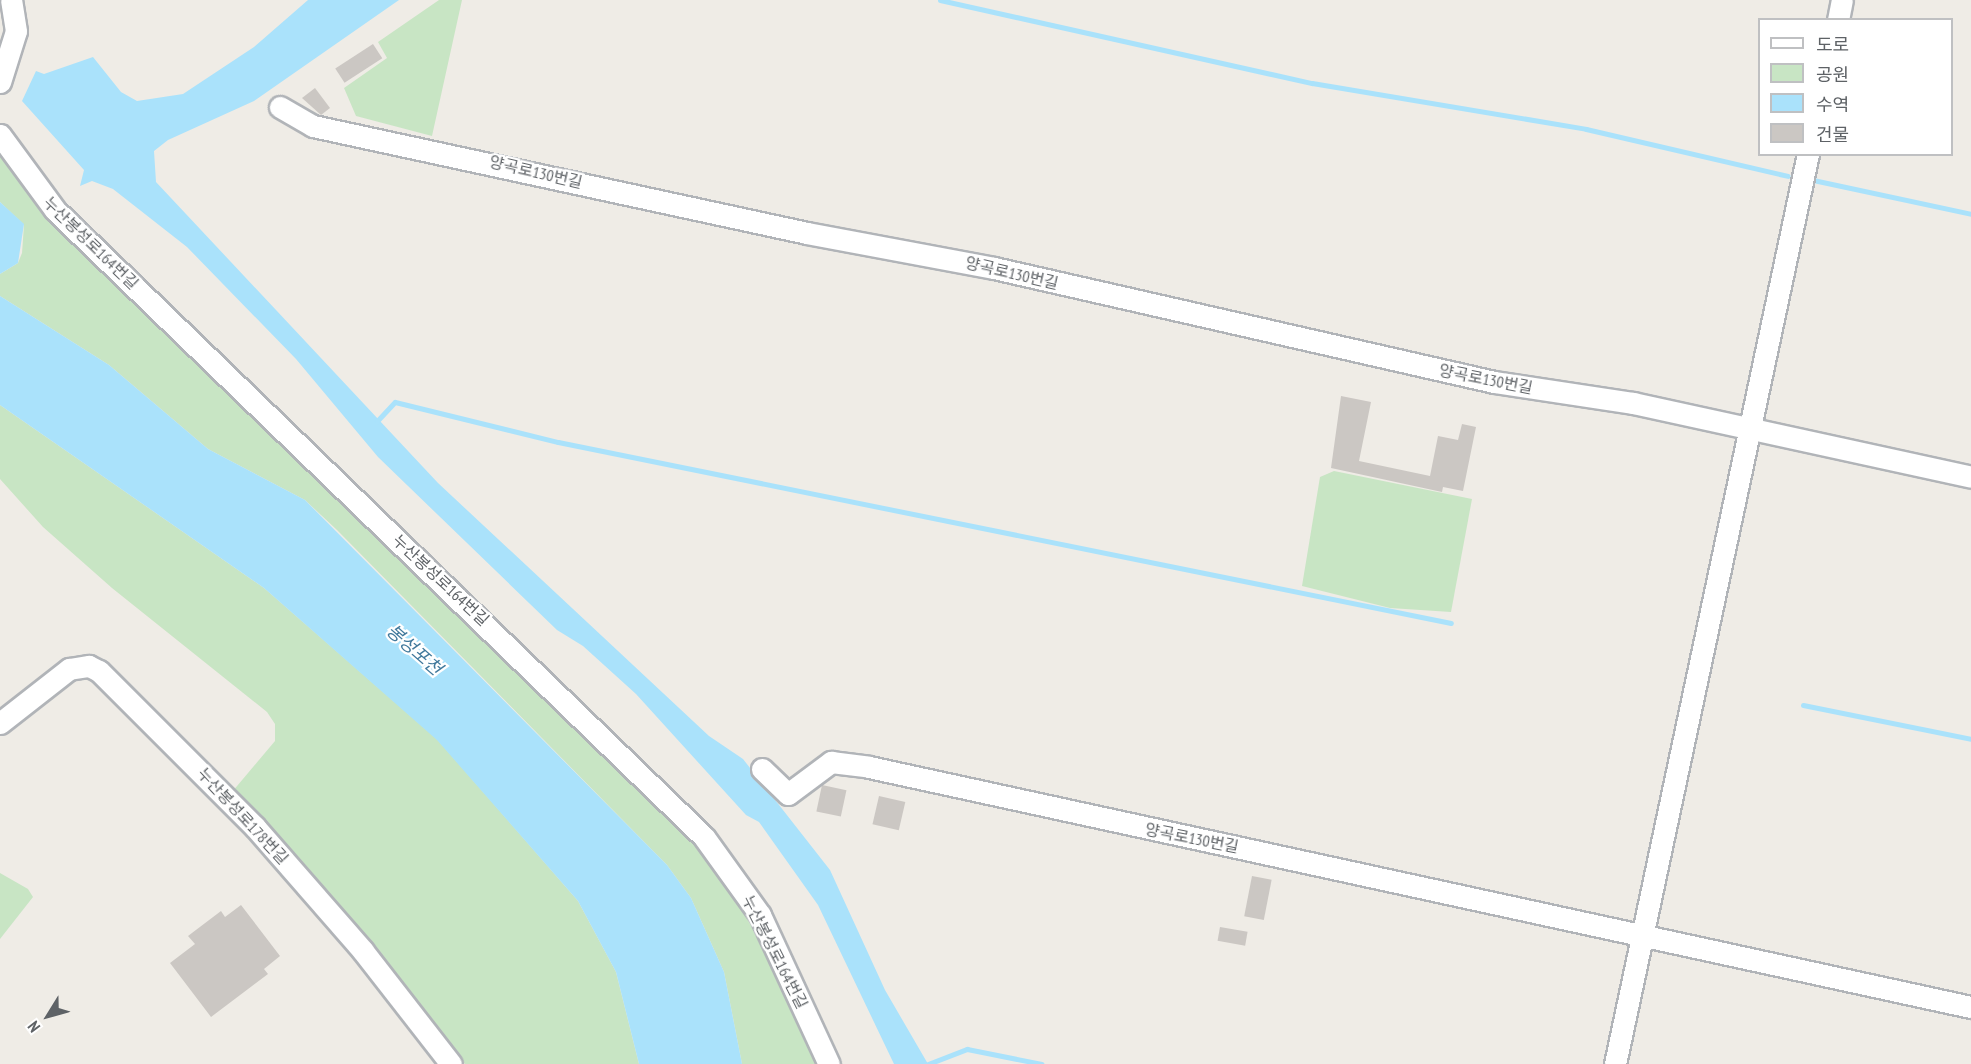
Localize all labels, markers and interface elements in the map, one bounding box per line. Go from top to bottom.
legend [1758,18,1953,156]
text: 도로 [1816,33,1849,56]
text: 공원 [1816,63,1849,86]
text: 수역 [1816,93,1849,116]
text: 건물 [1816,123,1849,146]
street label: 양곡로130번길 [487,152,585,192]
street label: 누산봉성로164번길 [40,193,142,293]
street label: 양곡로130번길 [963,253,1061,293]
street label: 양곡로130번길 [1437,360,1535,398]
street label: 누산봉성로164번길 [389,530,493,630]
water label: 봉성포천 [382,620,446,680]
street label: 누산봉성로178번길 [193,764,293,868]
street label: 양곡로130번길 [1143,819,1241,857]
street label: 누산봉성로164번길 [738,892,812,1012]
north arrow [18,986,78,1046]
text: N [23,1017,44,1036]

